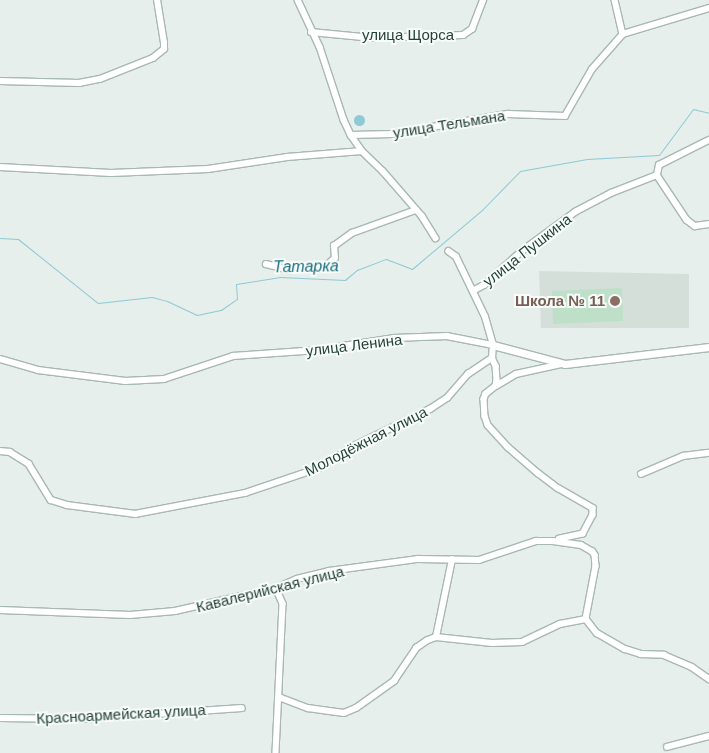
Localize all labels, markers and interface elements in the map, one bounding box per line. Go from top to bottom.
street label: улица Щорса [362,26,454,44]
street label: улица Тельмана [392,106,506,142]
street label: улица Пушкина [479,210,575,290]
water label: Татарка [273,257,339,277]
place label: Школа № 11 [515,292,605,310]
marker: Школа № 11 [609,295,621,307]
street label: улица Ленина [305,330,403,360]
street label: Молодёжная улица [302,402,430,480]
street label: Кавалерийская улица [194,562,346,616]
street label: Красноармейская улица [36,701,206,727]

